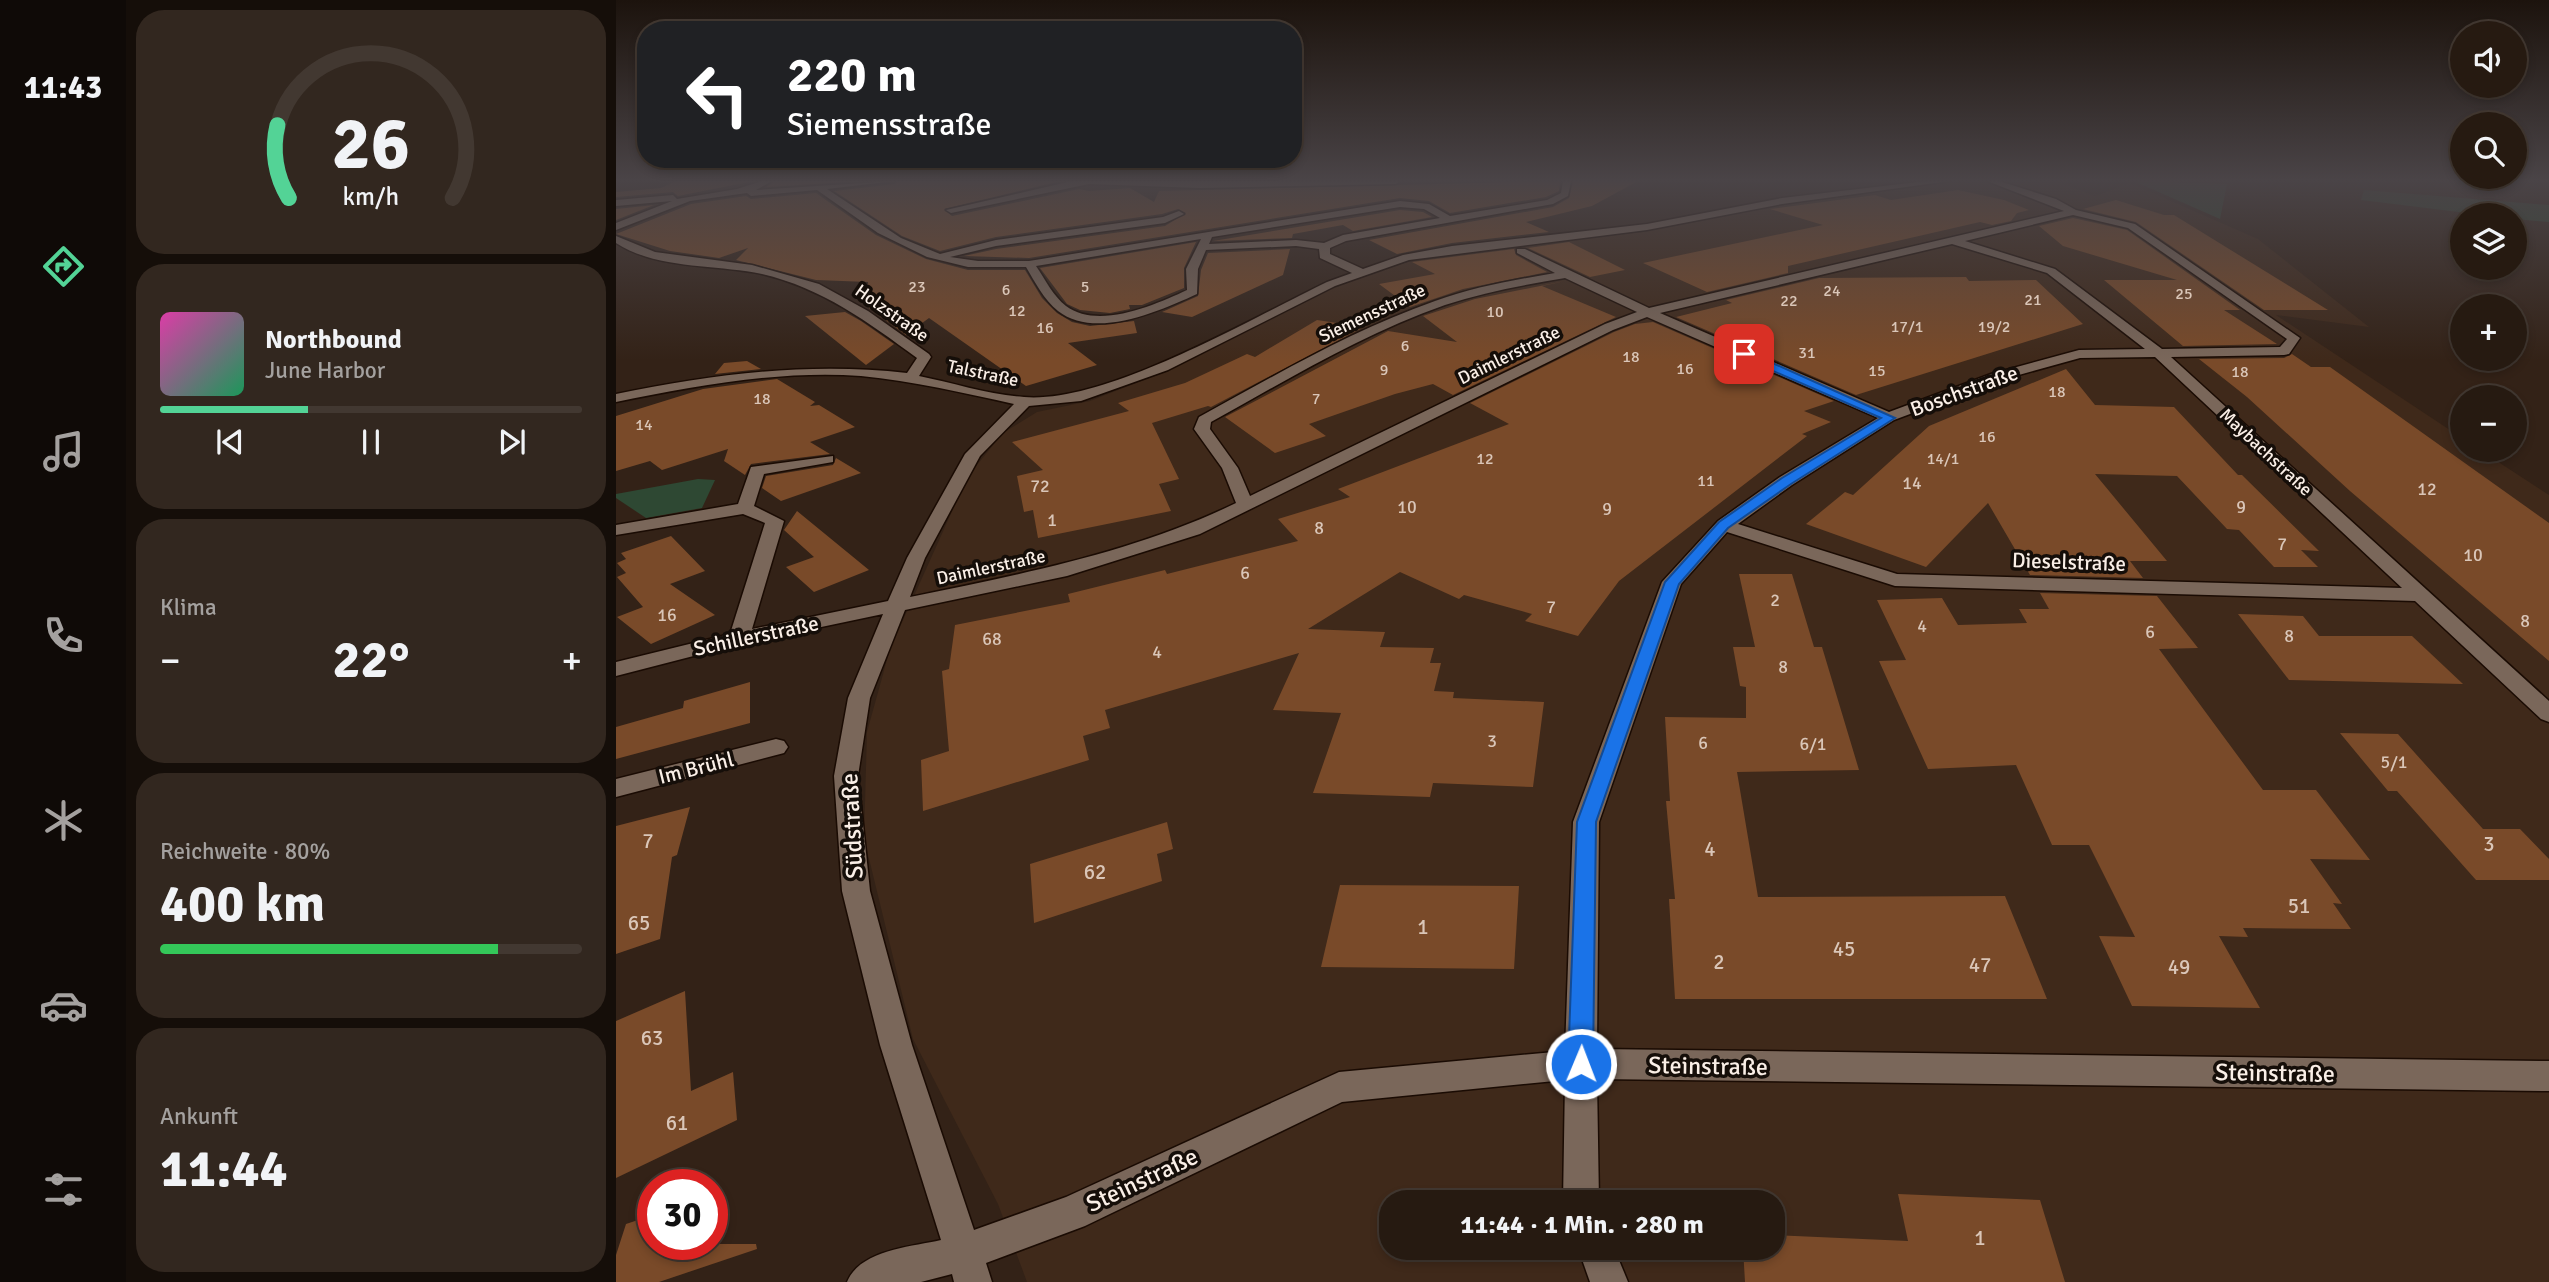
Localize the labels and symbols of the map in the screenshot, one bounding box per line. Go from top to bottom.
house number: 23 [908,277,926,297]
house number: 5 [1081,277,1089,297]
street label: Siemensstraße [1315,279,1429,347]
street label: Holzstraße [851,280,933,346]
house number: 6 [1002,280,1010,300]
house number: 24 [1823,281,1841,301]
house number: 25 [2175,284,2193,304]
house number: 21 [2024,290,2042,310]
house number: 22 [1780,291,1798,311]
house number: 12 [1008,301,1026,321]
house number: 10 [1486,302,1504,322]
house number: 17/1 [1891,317,1923,337]
house number: 19/2 [1978,317,2010,337]
house number: 16 [1036,318,1054,338]
street label: Daimlerstraße [1454,321,1564,389]
pin [1714,324,1774,384]
house number: 6 [1401,336,1409,356]
house number: 31 [1798,343,1816,363]
house number: 18 [1622,347,1640,367]
street label: Talstraße [945,355,1021,391]
house number: 16 [1676,359,1694,379]
house number: 9 [1380,360,1388,380]
street label: Boschstraße [1907,360,2021,422]
house number: 15 [1868,361,1886,381]
house number: 18 [2231,362,2249,382]
house number: 18 [2048,382,2066,402]
house number: 18 [753,389,771,409]
house number: 7 [1312,389,1320,409]
street label: Maybachstraße [2215,403,2317,501]
house number: 14 [635,415,653,435]
house number: 16 [1978,427,1996,447]
house number: 12 [1476,449,1494,469]
house number: 14/1 [1927,449,1959,469]
house number: 11 [1697,471,1715,491]
house number: 14 [1902,472,1922,494]
house number: 72 [1030,475,1050,497]
house number: 12 [2417,478,2437,500]
house number: 10 [1397,496,1417,518]
house number: 9 [2236,496,2246,518]
house number: 9 [1602,498,1612,520]
house number: 1 [1047,509,1057,531]
house number: 8 [1314,517,1324,539]
house number: 7 [2277,533,2287,555]
house number: 10 [2463,544,2483,566]
street label: Daimlerstraße [935,545,1047,589]
street label: Dieselstraße [2012,547,2126,577]
house number: 6 [1240,562,1250,584]
house number: 2 [1770,589,1780,611]
house number: 7 [1546,596,1556,618]
house number: 16 [657,604,677,626]
street label: Schillerstraße [691,610,821,662]
house number: 8 [2520,610,2530,632]
house number: 4 [1917,615,1927,637]
house number: 6 [2145,621,2155,643]
house number: 8 [2284,625,2294,647]
house number: 68 [982,628,1002,650]
house number: 4 [1152,641,1162,663]
house number: 8 [1778,656,1788,678]
house number: 3 [1487,730,1497,752]
house number: 6 [1698,732,1708,754]
house number: 6/1 [1799,733,1827,755]
street label: Im Brühl [656,746,736,790]
house number: 5/1 [2380,751,2408,773]
street label: Südstraße [834,772,870,880]
house number: 7 [642,828,654,854]
house number: 3 [2483,831,2495,857]
house number: 4 [1704,836,1716,862]
house number: 62 [1084,859,1106,885]
house number: 51 [2288,893,2310,919]
house number: 65 [628,910,650,936]
house number: 1 [1417,914,1429,940]
house number: 45 [1833,936,1855,962]
house number: 2 [1713,949,1725,975]
house number: 47 [1969,952,1991,978]
house number: 49 [2168,954,2190,980]
house number: 63 [641,1025,663,1051]
position arrow [1544,1027,1618,1101]
street label: Steinstraße [1648,1050,1768,1082]
street label: Steinstraße [2215,1057,2335,1089]
house number: 61 [666,1110,688,1136]
street label: Steinstraße [1081,1141,1203,1219]
speed limit sign: 30 [637,1169,728,1260]
house number: 1 [1974,1225,1986,1251]

